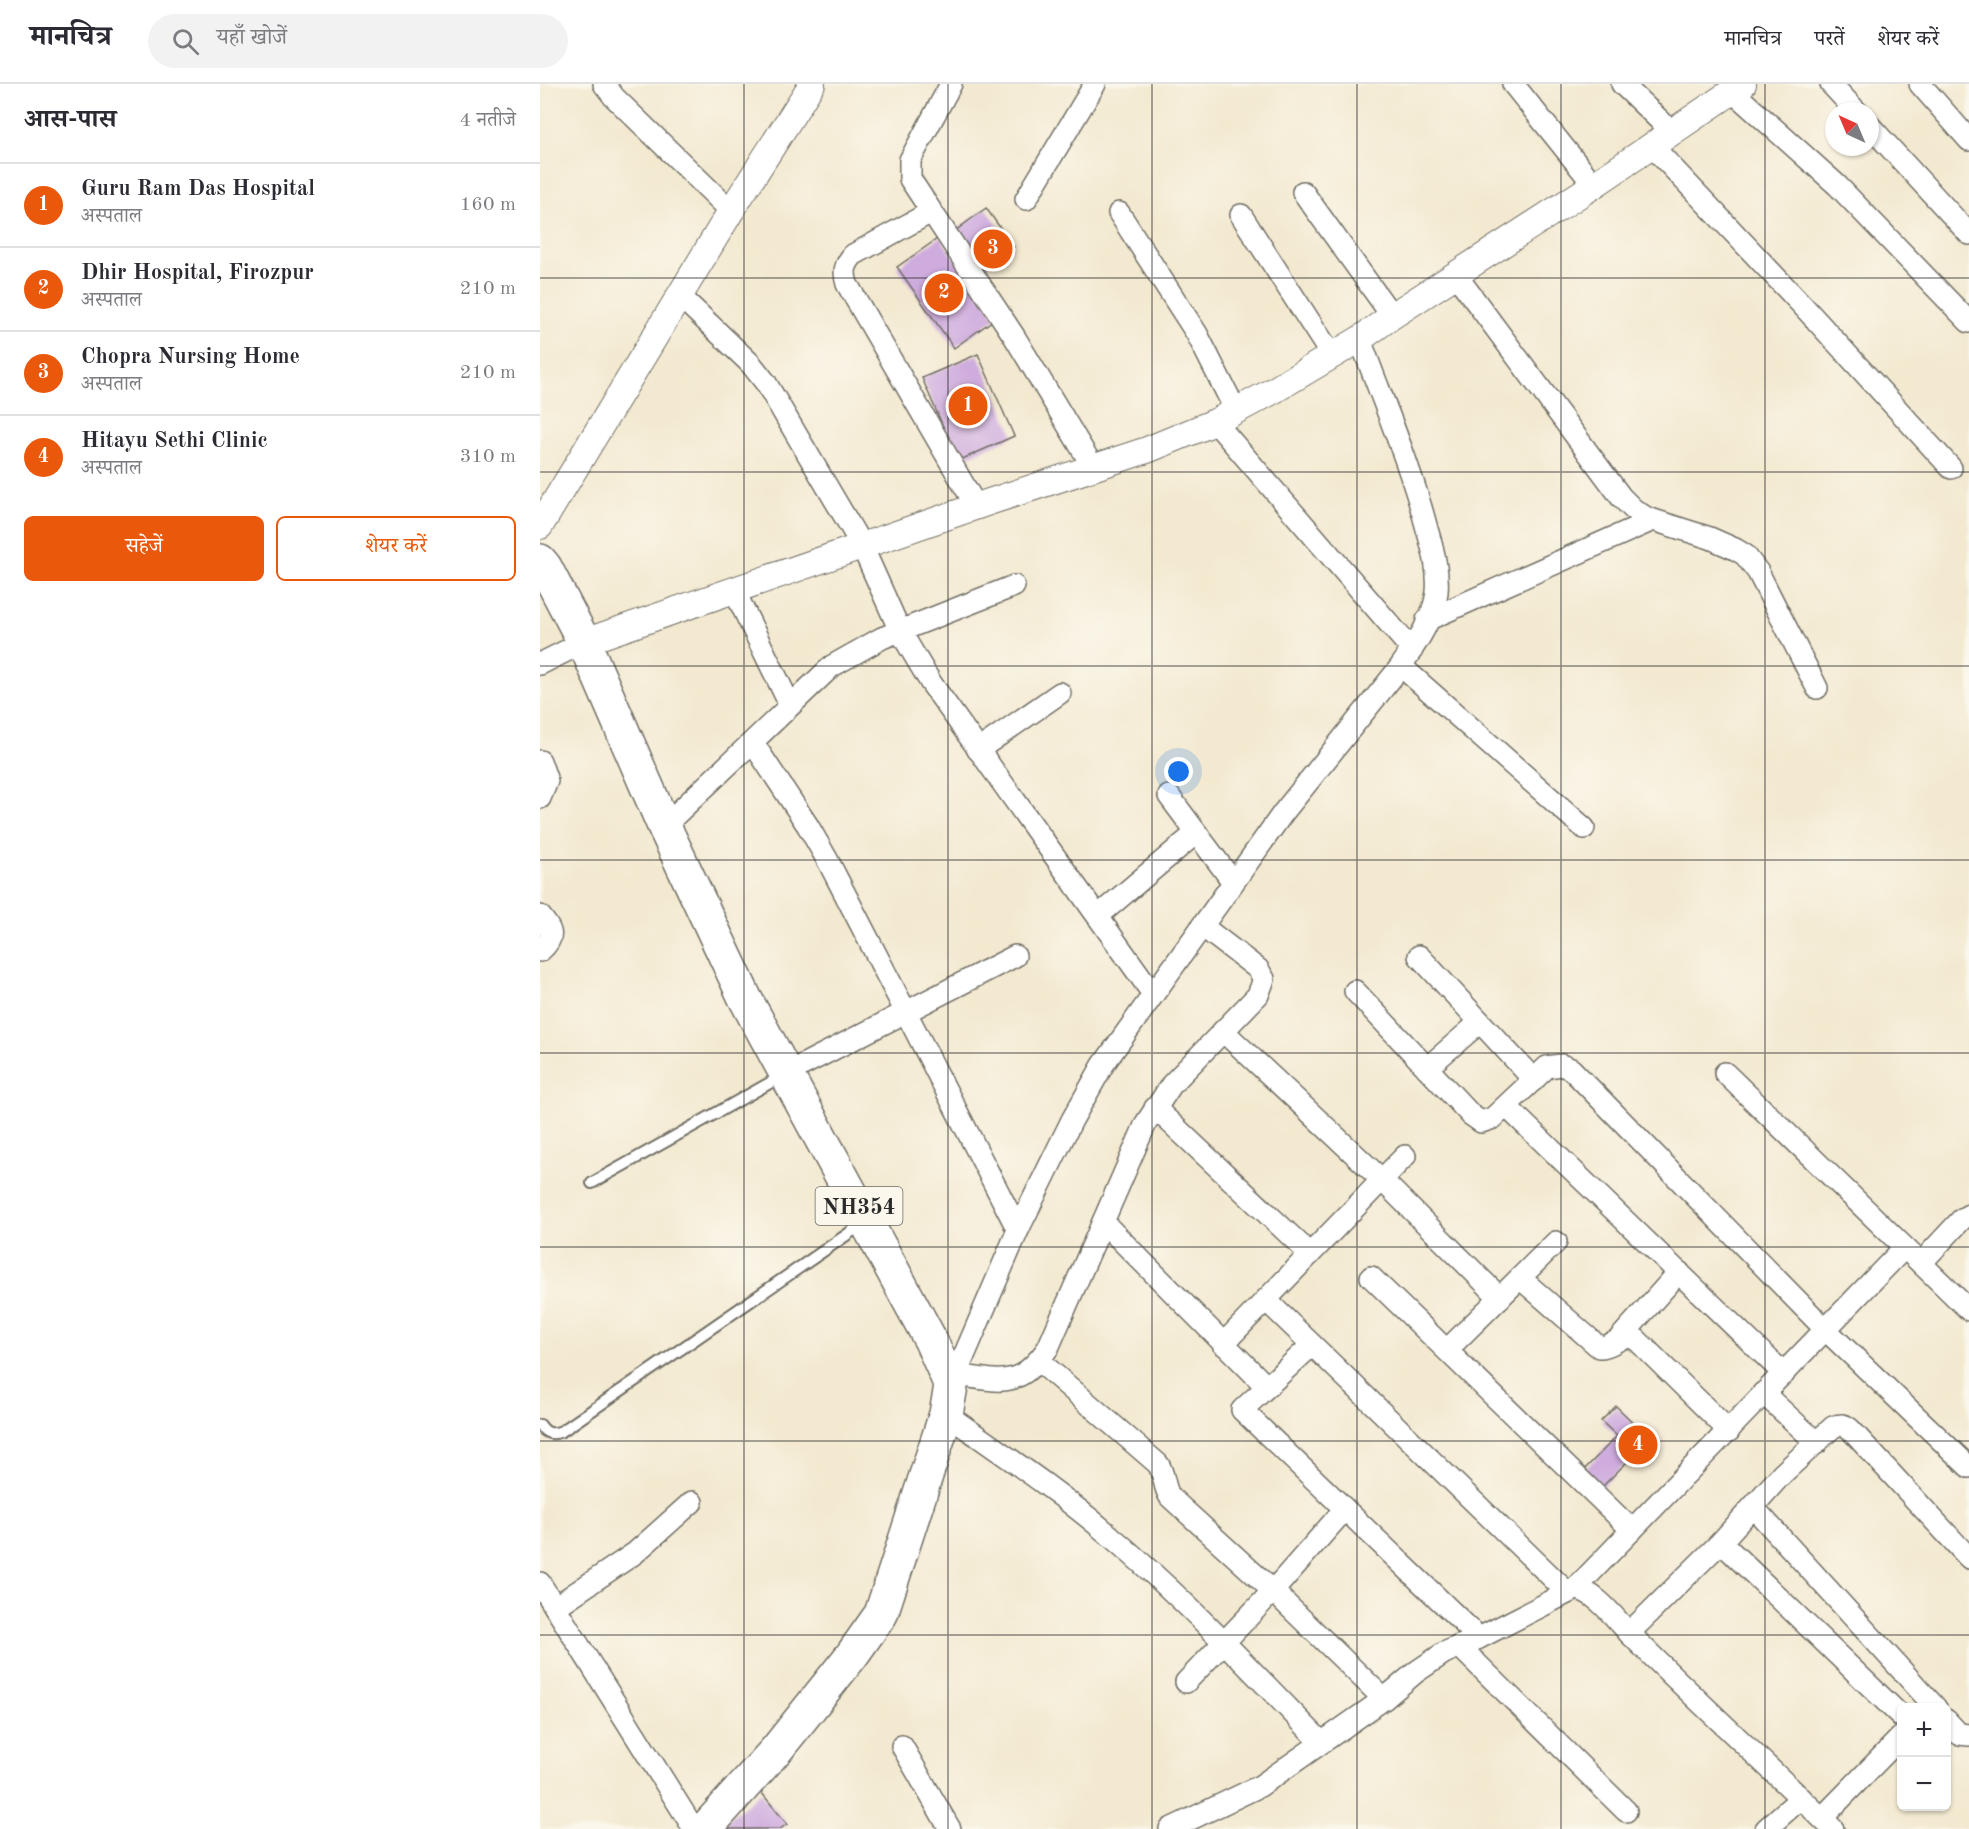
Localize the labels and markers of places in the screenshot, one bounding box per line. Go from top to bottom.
pin: 3 [974,226,1012,272]
pin: 2 [924,270,964,316]
pin: 1 [948,384,988,428]
pin: 4 [1618,1422,1658,1468]

